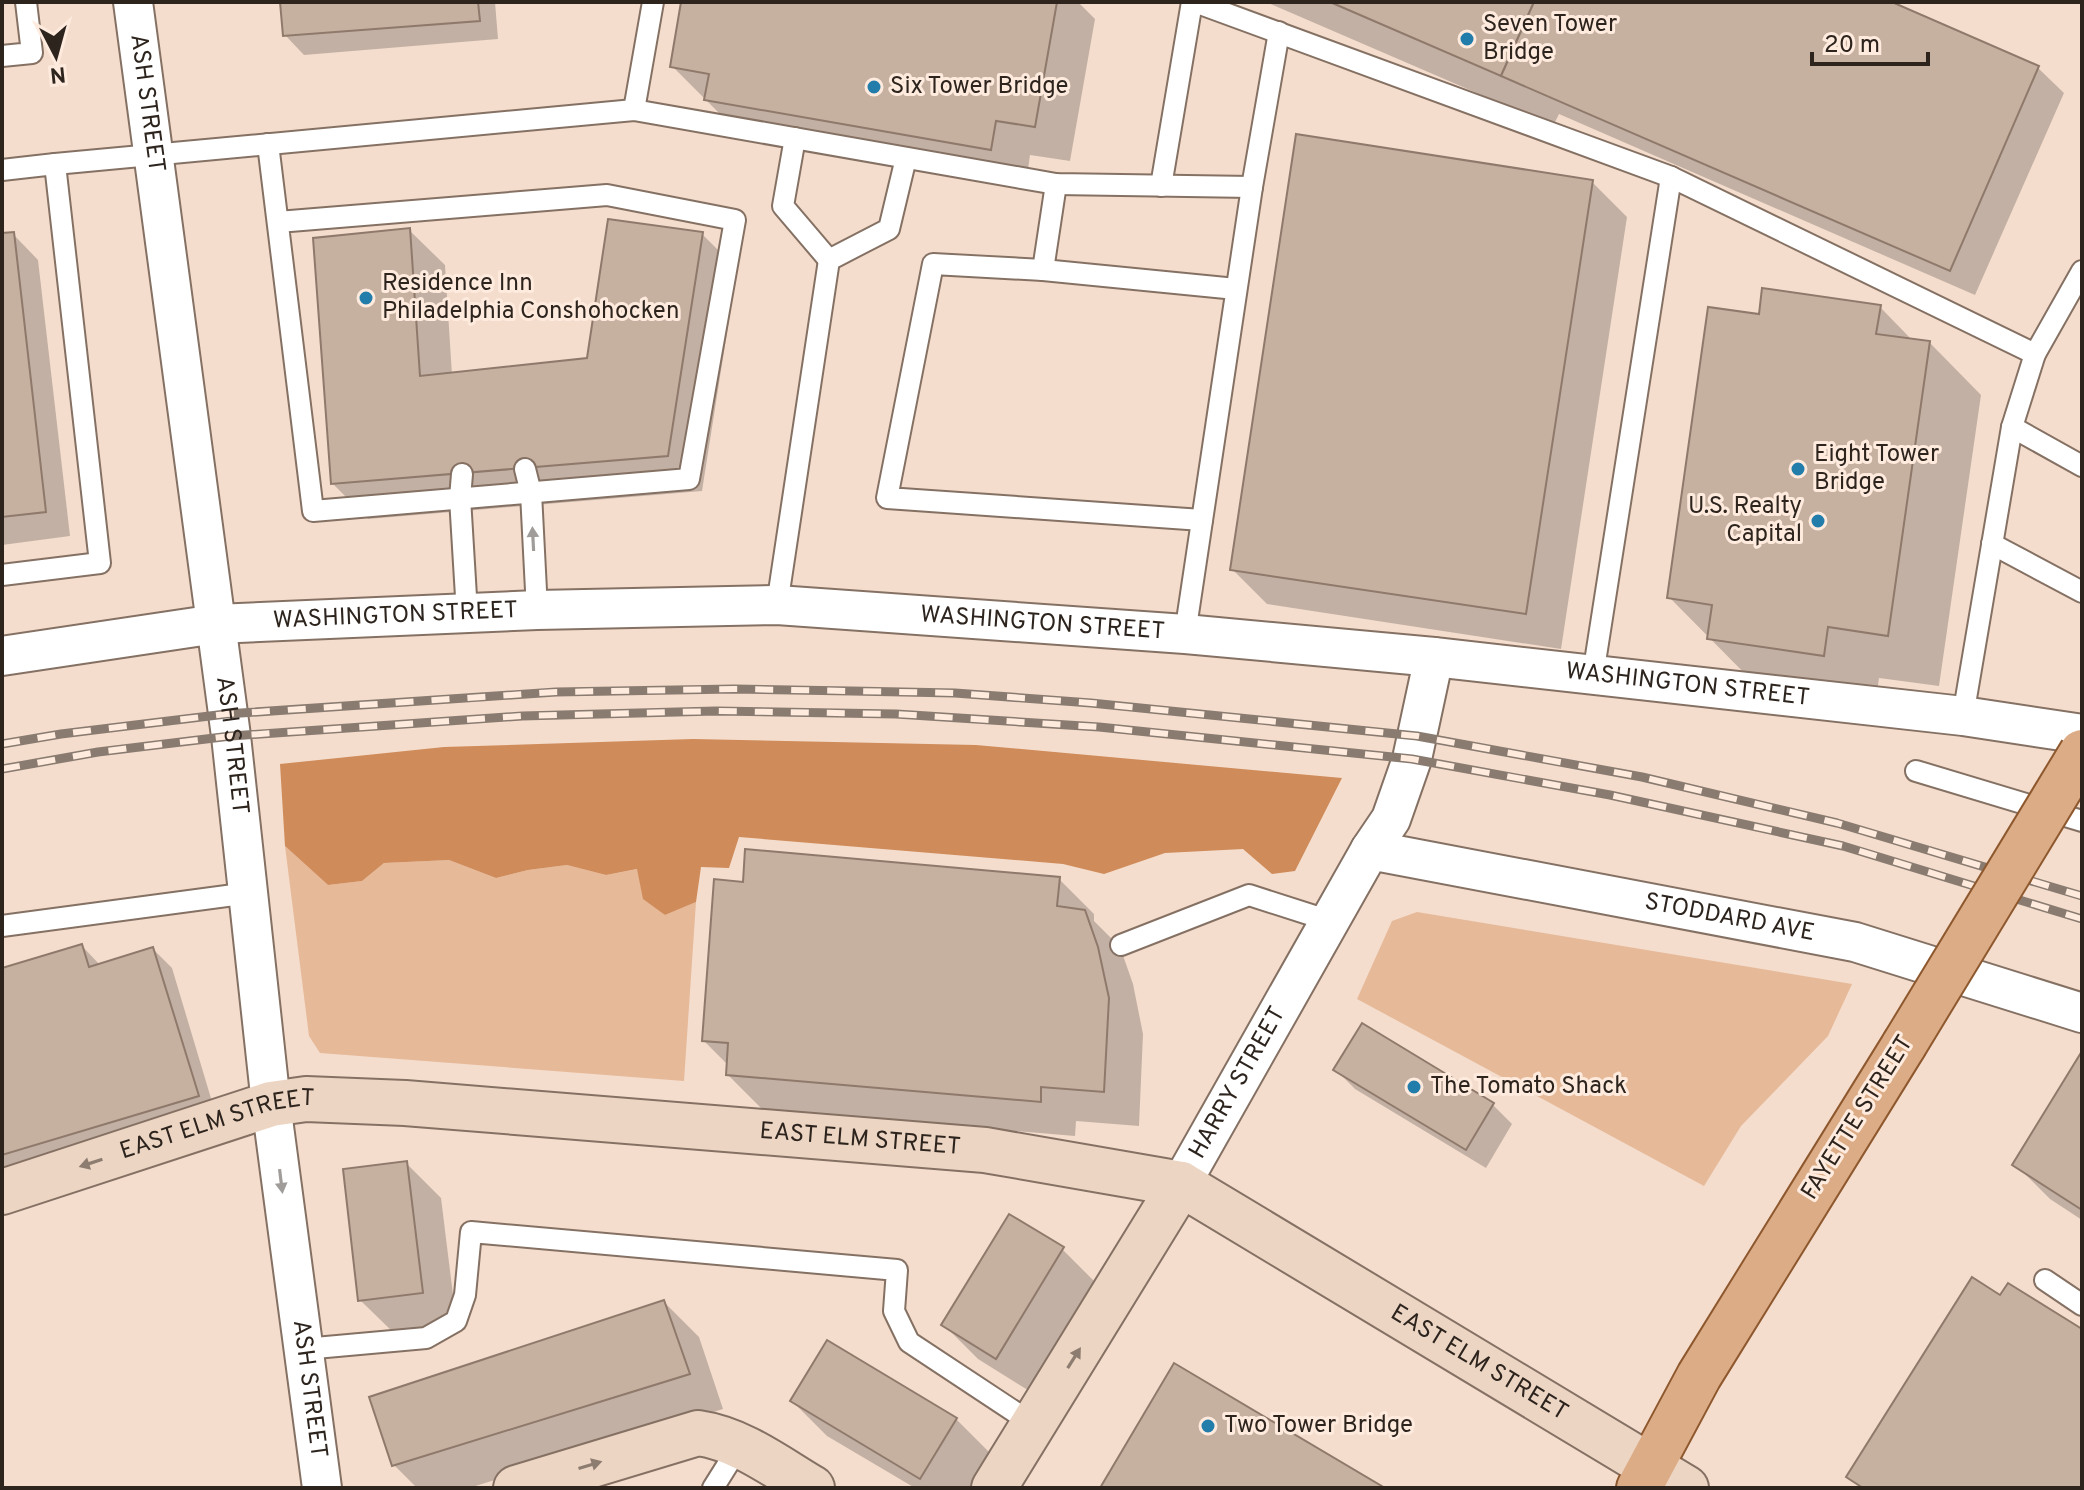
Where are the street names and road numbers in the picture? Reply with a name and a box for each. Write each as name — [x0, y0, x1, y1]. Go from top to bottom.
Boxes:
street label: ASH STREET — [122, 32, 171, 174]
street label: WASHINGTON STREET — [272, 596, 519, 637]
street label: WASHINGTON STREET — [919, 600, 1166, 648]
street label: WASHINGTON STREET — [1564, 657, 1811, 714]
street label: ASH STREET — [208, 674, 254, 816]
street label: STODDARD AVE — [1642, 887, 1817, 949]
street label: HARRY STREET — [1183, 1002, 1293, 1165]
street label: FAYETTE STREET — [1795, 1030, 1921, 1206]
street label: EAST ELM STREET — [116, 1084, 315, 1167]
street label: EAST ELM STREET — [758, 1117, 962, 1163]
street label: EAST ELM STREET — [1385, 1298, 1573, 1428]
street label: ASH STREET — [285, 1318, 333, 1460]

